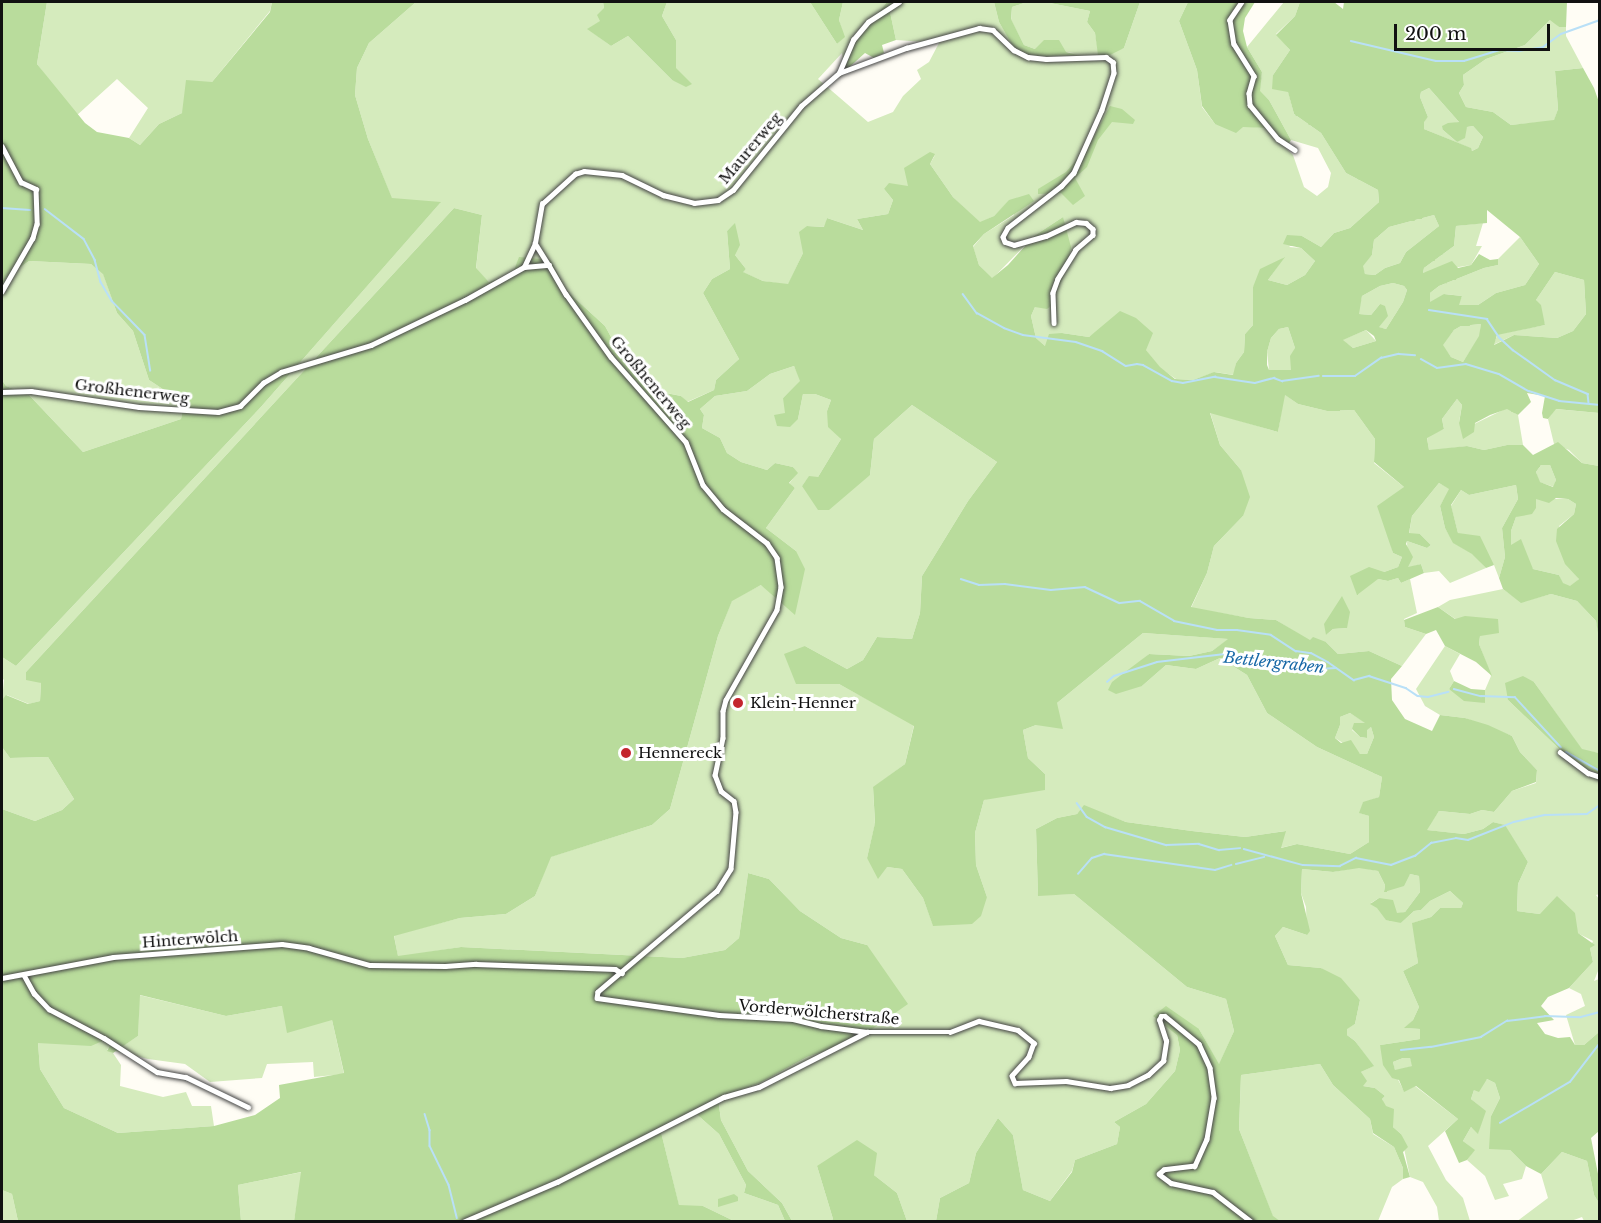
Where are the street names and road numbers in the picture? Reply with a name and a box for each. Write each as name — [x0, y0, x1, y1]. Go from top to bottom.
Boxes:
street label: Maurerweg — [715, 109, 785, 187]
street label: Großhenerweg — [607, 332, 695, 432]
street label: Großhenerweg — [74, 375, 190, 407]
street label: Hinterwölch — [141, 927, 239, 951]
street label: Vorderwölcherstraße — [738, 996, 900, 1028]

